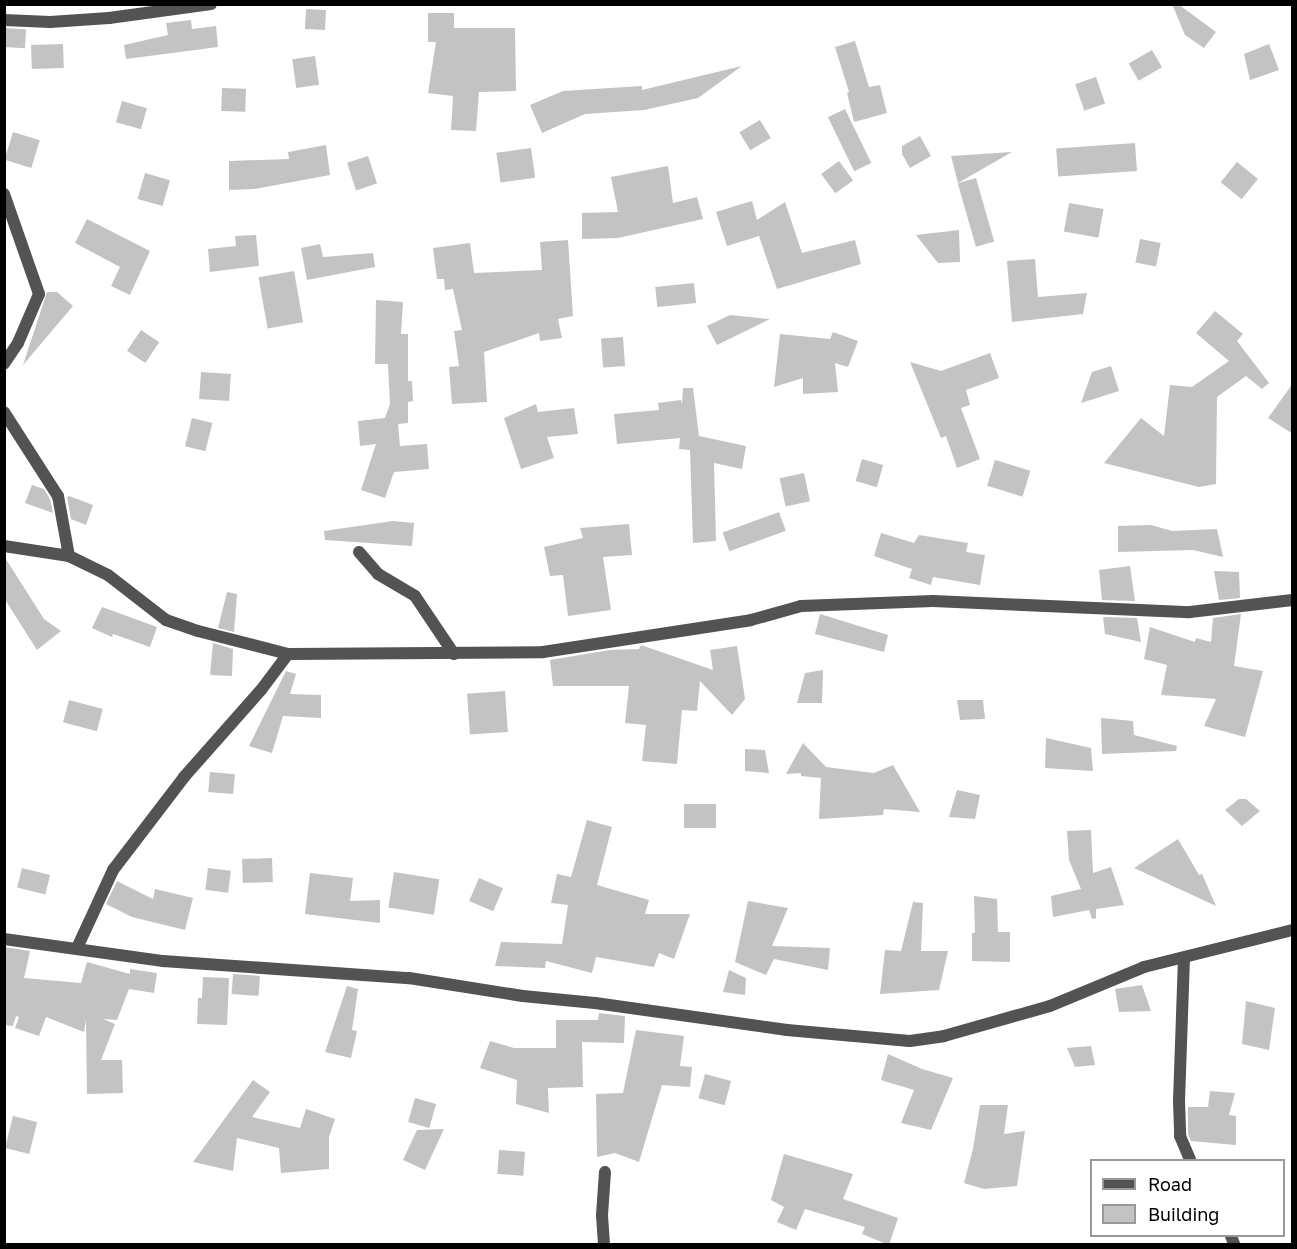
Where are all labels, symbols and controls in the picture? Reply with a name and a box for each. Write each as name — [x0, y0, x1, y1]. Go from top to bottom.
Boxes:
legend — [1090, 1159, 1285, 1237]
text: Road — [1148, 1173, 1192, 1195]
text: Building — [1148, 1203, 1219, 1225]

